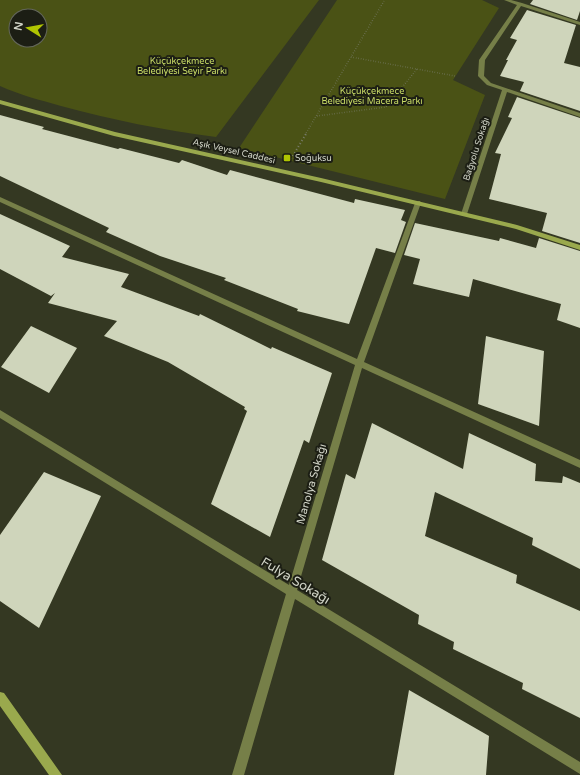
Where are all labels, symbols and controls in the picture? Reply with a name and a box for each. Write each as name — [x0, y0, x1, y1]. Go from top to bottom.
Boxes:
north arrow — [8, 8, 48, 48]
text: N — [11, 21, 26, 32]
park label: Küçükçekmece Belediyesi Seyir Parkı — [137, 56, 227, 77]
park label: Küçükçekmece Belediyesi Macera Parkı — [321, 86, 423, 107]
street label: Bağyolu Sokağı — [461, 116, 492, 182]
street label: Aşık Veysel Caddesi — [191, 137, 276, 166]
marker: Soğuksu — [282, 153, 292, 163]
place label: Soğuksu — [295, 153, 332, 164]
street label: Manolya Sokağı — [294, 442, 329, 526]
street label: Fulya Sokağı — [258, 554, 333, 608]

